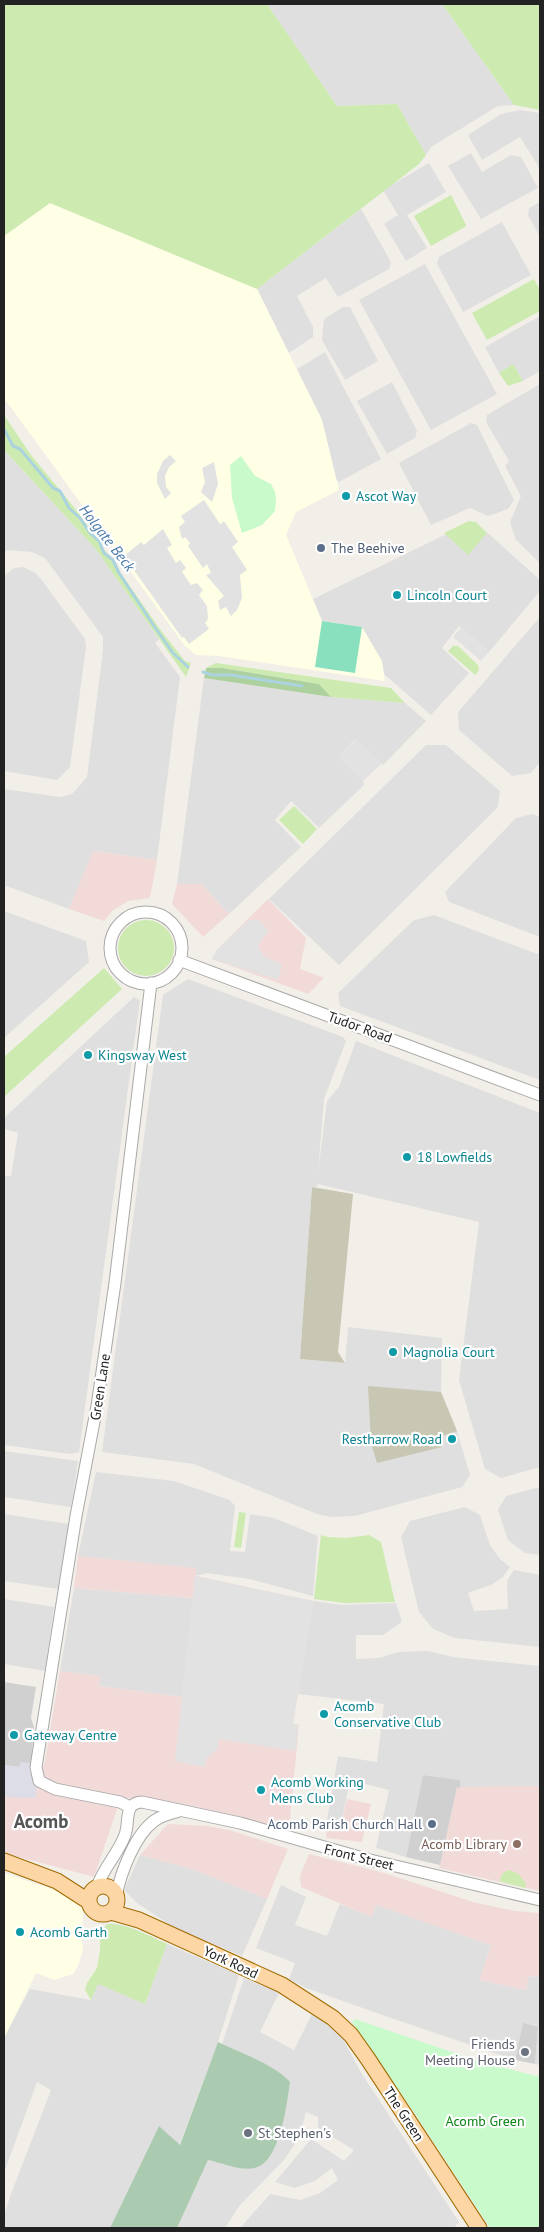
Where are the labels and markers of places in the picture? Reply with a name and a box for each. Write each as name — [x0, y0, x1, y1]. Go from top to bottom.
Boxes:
place label: Ascot Way — [356, 487, 417, 505]
marker: Ascot Way — [340, 490, 352, 502]
place label: The Beehive — [331, 539, 405, 557]
marker: The Beehive — [315, 542, 327, 554]
place label: Lincoln Court — [407, 586, 487, 604]
marker: Lincoln Court — [391, 589, 403, 601]
place label: Kingsway West — [98, 1046, 187, 1064]
marker: Kingsway West — [82, 1049, 94, 1061]
place label: 18 Lowfields — [417, 1148, 492, 1166]
marker: 18 Lowfields — [401, 1151, 413, 1163]
place label: Magnolia Court — [403, 1343, 495, 1361]
marker: Magnolia Court — [387, 1346, 399, 1358]
place label: Restharrow Road — [342, 1430, 442, 1448]
marker: Restharrow Road — [446, 1433, 458, 1445]
place label: Acomb Conservative Club — [334, 1697, 441, 1731]
marker: Acomb Conservative Club — [318, 1708, 330, 1720]
place label: Gateway Centre — [24, 1726, 117, 1744]
marker: Gateway Centre — [8, 1729, 20, 1741]
place label: Acomb Working Mens Club — [271, 1773, 364, 1807]
marker: Acomb Working Mens Club — [255, 1784, 267, 1796]
place label: Acomb Parish Church Hall — [268, 1815, 422, 1833]
marker: Acomb Parish Church Hall — [426, 1818, 438, 1830]
place label: Acomb Library — [421, 1835, 507, 1853]
marker: Acomb Library — [511, 1838, 523, 1850]
place label: Acomb Garth — [30, 1923, 107, 1941]
marker: Acomb Garth — [14, 1926, 26, 1938]
place label: Friends Meeting House — [425, 2035, 515, 2069]
marker: Friends Meeting House — [519, 2046, 531, 2058]
place label: St Stephen's — [258, 2124, 331, 2142]
marker: St Stephen's — [242, 2127, 254, 2139]

